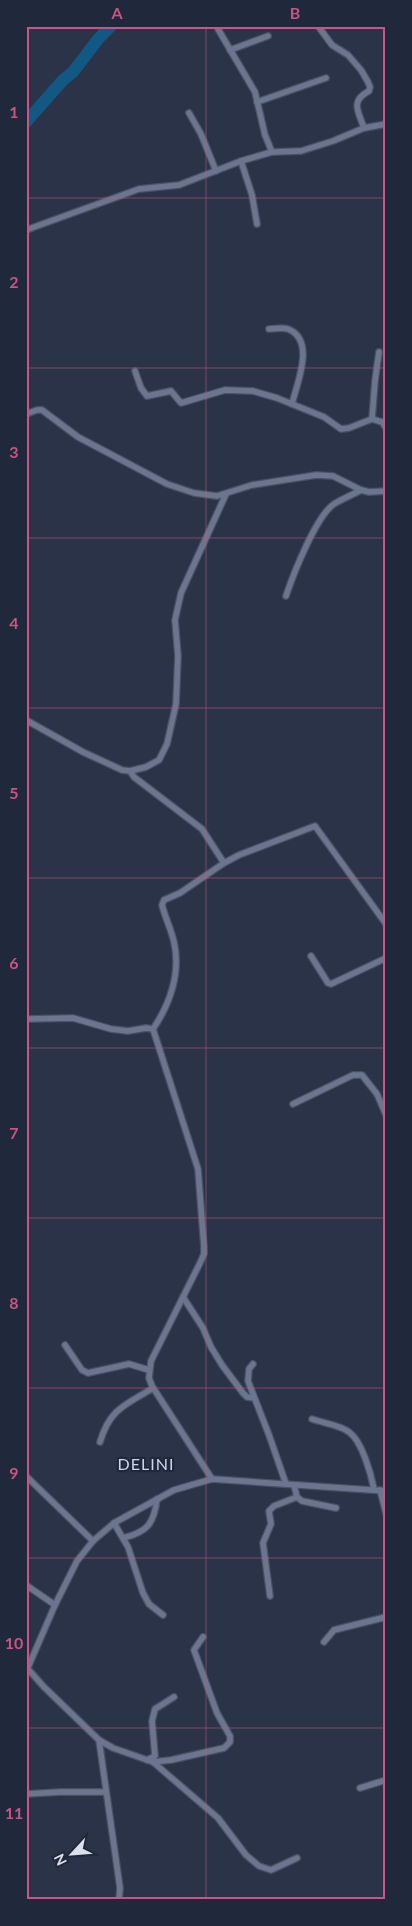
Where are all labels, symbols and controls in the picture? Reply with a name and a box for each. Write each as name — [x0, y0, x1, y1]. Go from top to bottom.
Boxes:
text: A — [110, 3, 123, 22]
text: B — [290, 3, 300, 22]
text: 1 — [9, 102, 19, 121]
text: 2 — [9, 272, 19, 291]
text: 3 — [9, 442, 19, 461]
text: 4 — [9, 613, 19, 632]
text: 5 — [9, 783, 19, 802]
text: 6 — [9, 953, 19, 972]
text: 7 — [9, 1123, 19, 1142]
text: 8 — [9, 1293, 19, 1312]
district label: DELINI — [118, 1454, 174, 1473]
text: 9 — [9, 1463, 19, 1482]
text: 10 — [5, 1633, 23, 1652]
text: 11 — [5, 1803, 23, 1822]
north arrow — [48, 1828, 98, 1878]
text: N — [50, 1851, 70, 1868]

